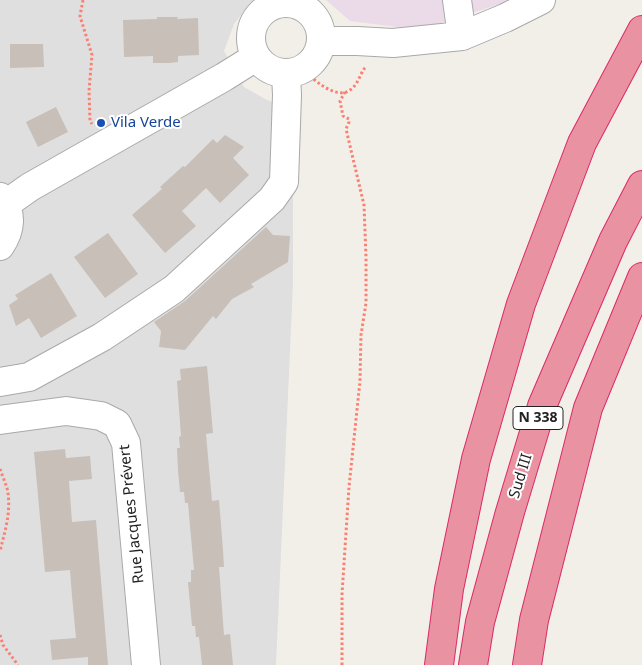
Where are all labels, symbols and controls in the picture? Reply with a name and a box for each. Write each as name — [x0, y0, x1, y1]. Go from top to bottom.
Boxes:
place label: Vila Verde — [111, 114, 181, 132]
marker: Vila Verde — [95, 117, 107, 129]
road number: N 338 — [513, 406, 563, 429]
street label: Rue Jacques Prévert — [116, 444, 148, 584]
street label: Sud III — [506, 451, 536, 501]

